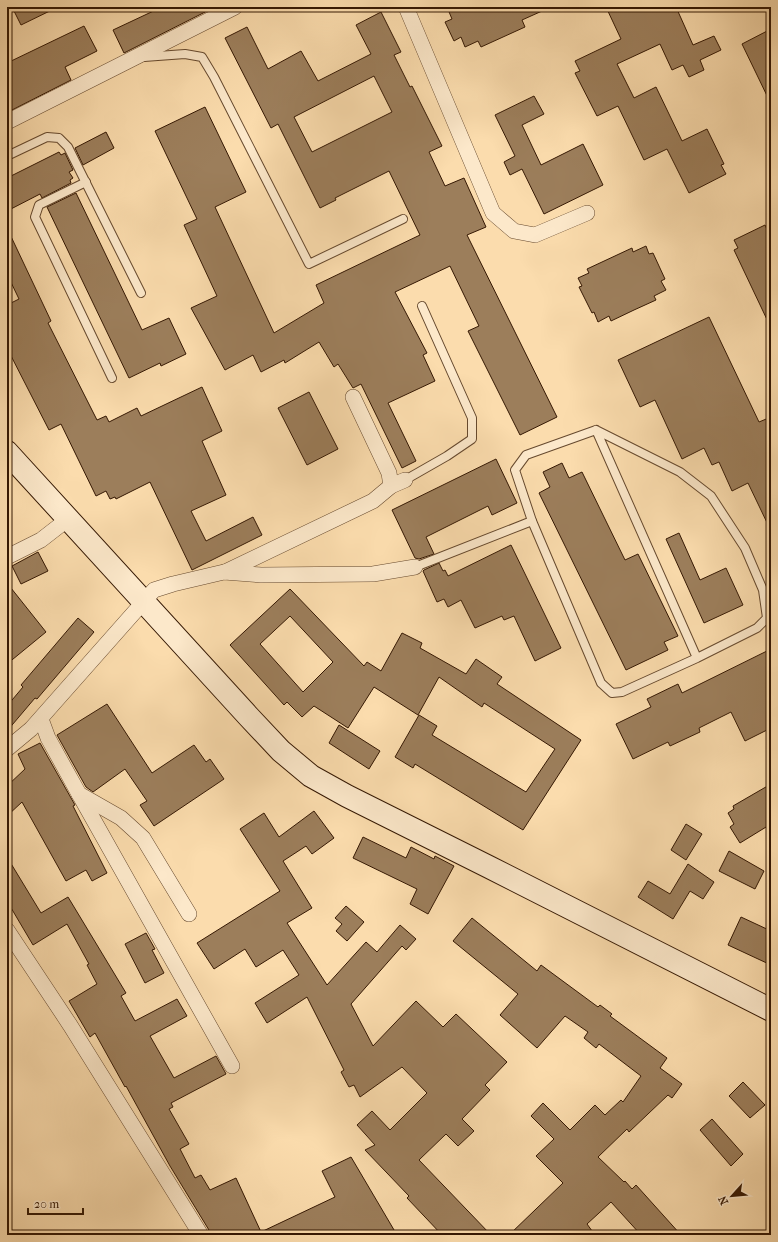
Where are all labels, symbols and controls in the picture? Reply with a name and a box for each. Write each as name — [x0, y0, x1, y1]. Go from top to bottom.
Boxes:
north arrow — [712, 1176, 752, 1216]
scale bar — [28, 1190, 83, 1216]
text: N — [716, 1193, 731, 1207]
text: 20 m — [34, 1197, 59, 1211]

